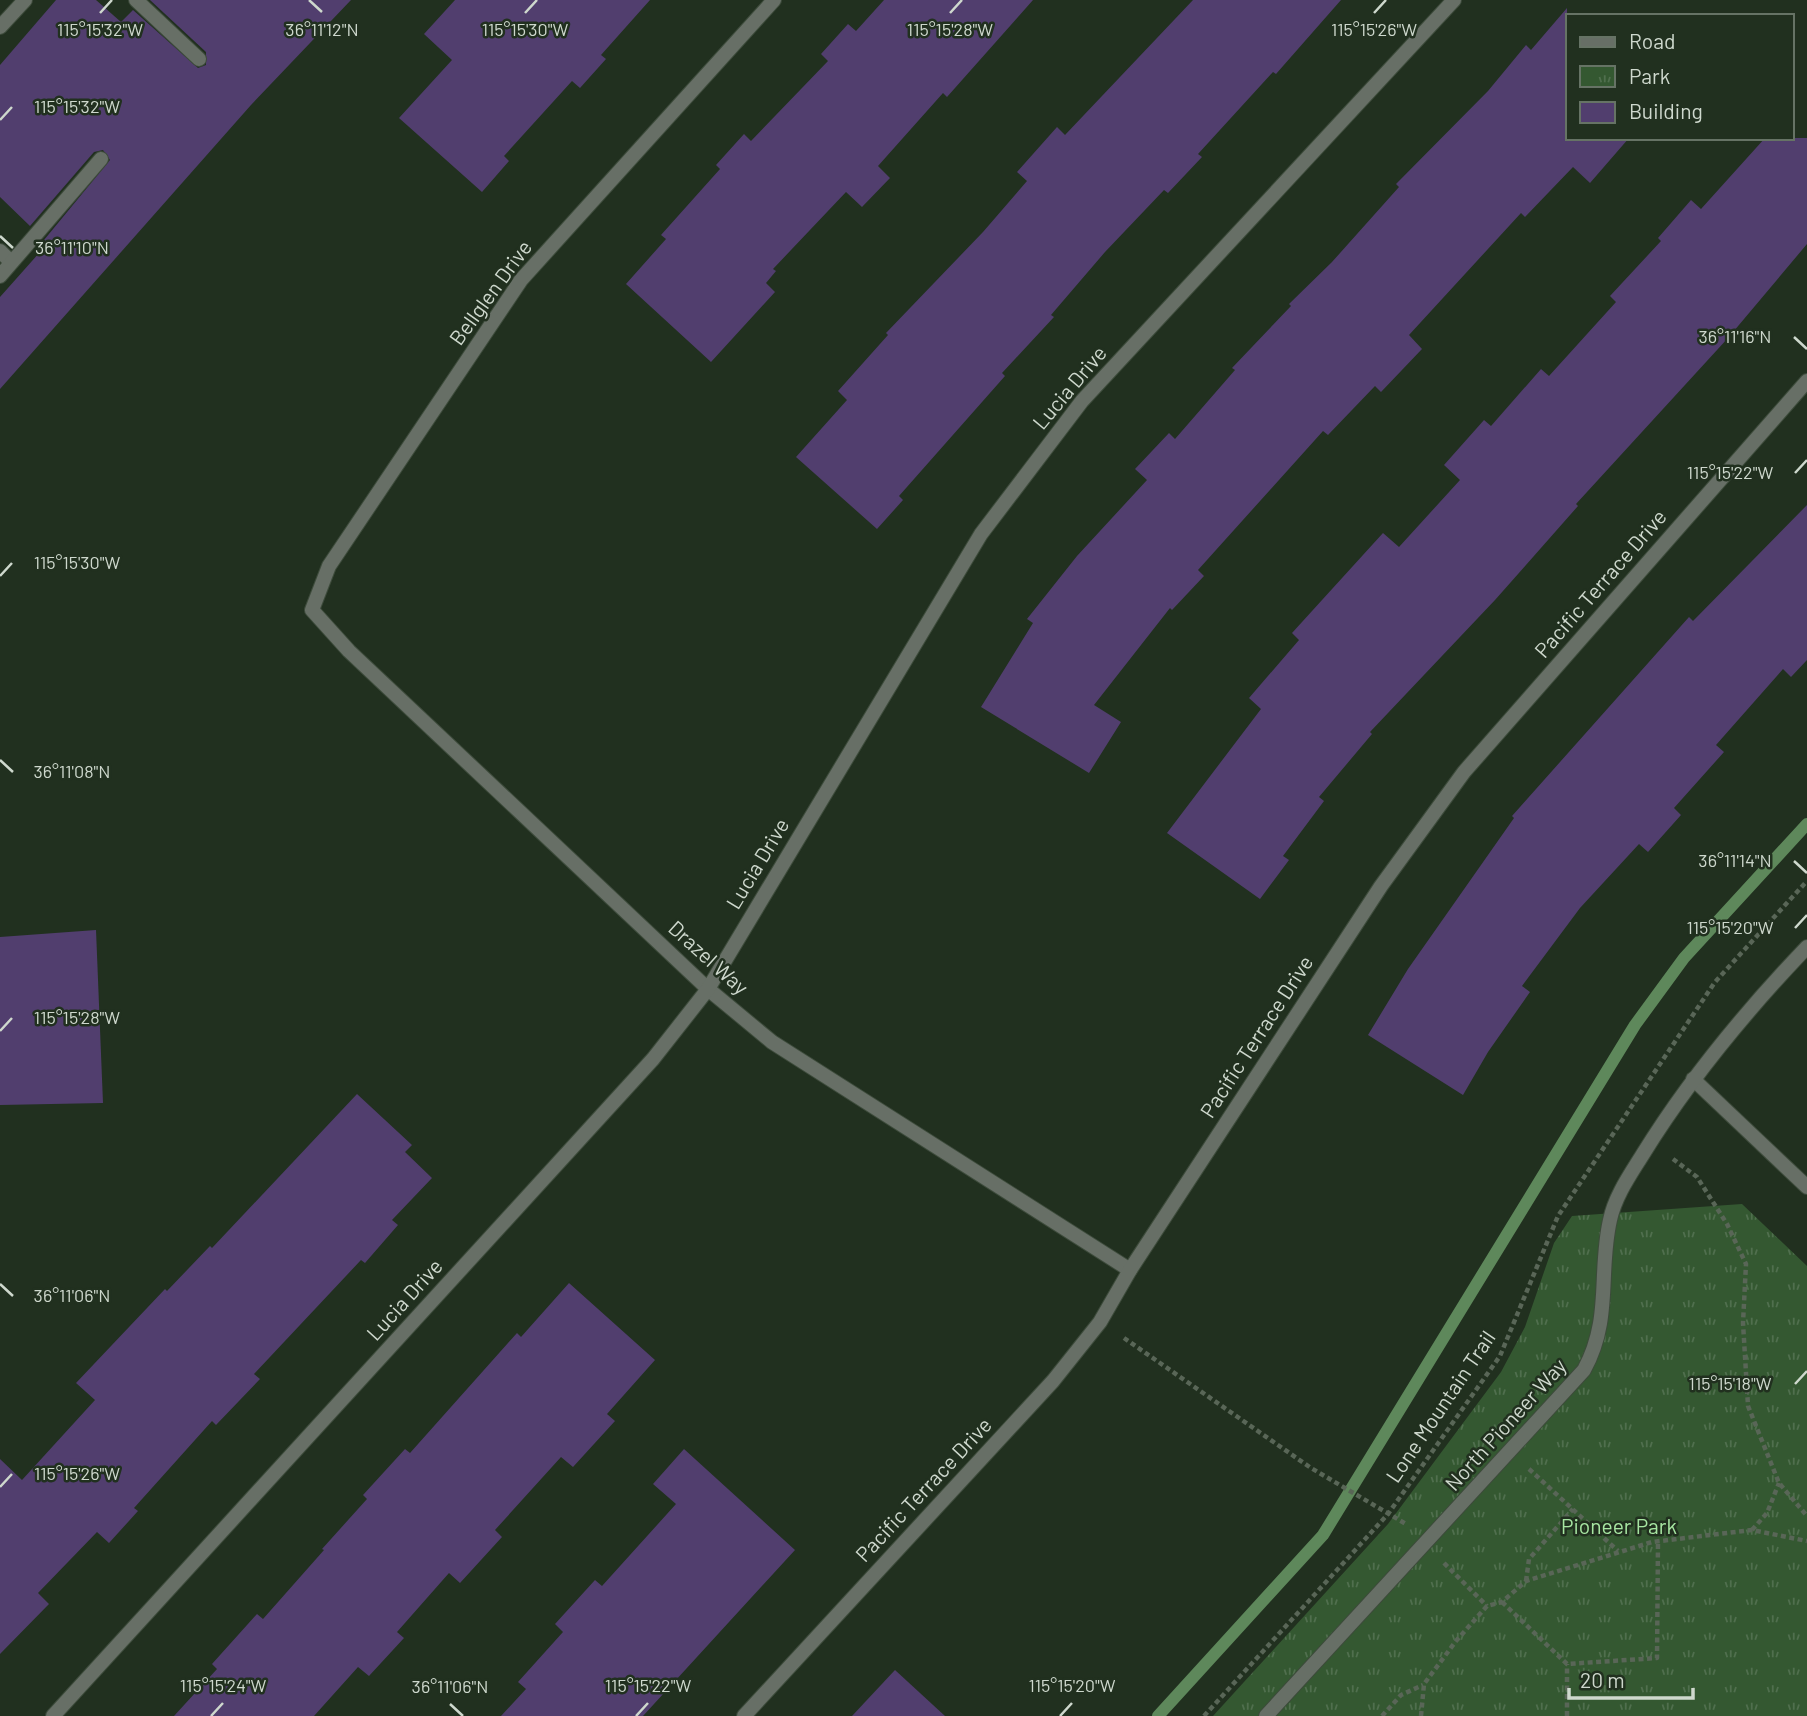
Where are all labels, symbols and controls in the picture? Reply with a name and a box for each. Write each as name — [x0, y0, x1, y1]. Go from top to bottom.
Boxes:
legend — [1566, 14, 1793, 140]
text: 115°15'32"W — [57, 18, 143, 40]
text: 36°11'12"N — [285, 18, 359, 40]
text: 115°15'30"W — [482, 18, 569, 40]
text: 115°15'28"W — [907, 18, 993, 40]
text: 115°15'26"W — [1331, 18, 1417, 40]
text: Road — [1629, 28, 1675, 53]
text: Park — [1629, 63, 1670, 88]
text: 115°15'32"W — [34, 95, 120, 117]
text: Building — [1629, 98, 1703, 123]
street label: Bellglen Drive — [443, 235, 536, 349]
text: 36°11'10"N — [35, 236, 109, 258]
text: 36°11'16"N — [1699, 325, 1771, 347]
street label: Lucia Drive — [1027, 340, 1111, 434]
text: 115°15'22"W — [1687, 461, 1773, 483]
street label: Pacific Terrace Drive — [1529, 504, 1671, 662]
text: 115°15'30"W — [34, 551, 121, 573]
text: 36°11'08"N — [34, 760, 110, 782]
street label: Lucia Drive — [720, 813, 793, 913]
text: 36°11'14"N — [1698, 849, 1772, 871]
street label: Drazel Way — [664, 915, 754, 999]
text: 115°15'20"W — [1686, 916, 1774, 938]
street label: Pacific Terrace Drive — [1194, 951, 1317, 1122]
text: 115°15'28"W — [34, 1006, 120, 1028]
street label: Lucia Drive — [361, 1253, 447, 1345]
text: 36°11'06"N — [34, 1284, 110, 1306]
street label: Lone Mountain Trail — [1380, 1326, 1500, 1487]
street label: North Pioneer Way — [1439, 1353, 1571, 1495]
text: 115°15'18"W — [1689, 1372, 1772, 1394]
street label: Pacific Terrace Drive — [850, 1412, 996, 1566]
text: 115°15'26"W — [34, 1462, 120, 1484]
park label: Pioneer Park — [1561, 1513, 1677, 1538]
scale bar — [1569, 1656, 1693, 1700]
text: 20 m — [1580, 1667, 1625, 1692]
text: 115°15'24"W — [180, 1674, 266, 1696]
text: 115°15'22"W — [605, 1674, 691, 1696]
text: 115°15'20"W — [1028, 1674, 1116, 1696]
text: 36°11'06"N — [412, 1675, 488, 1697]

